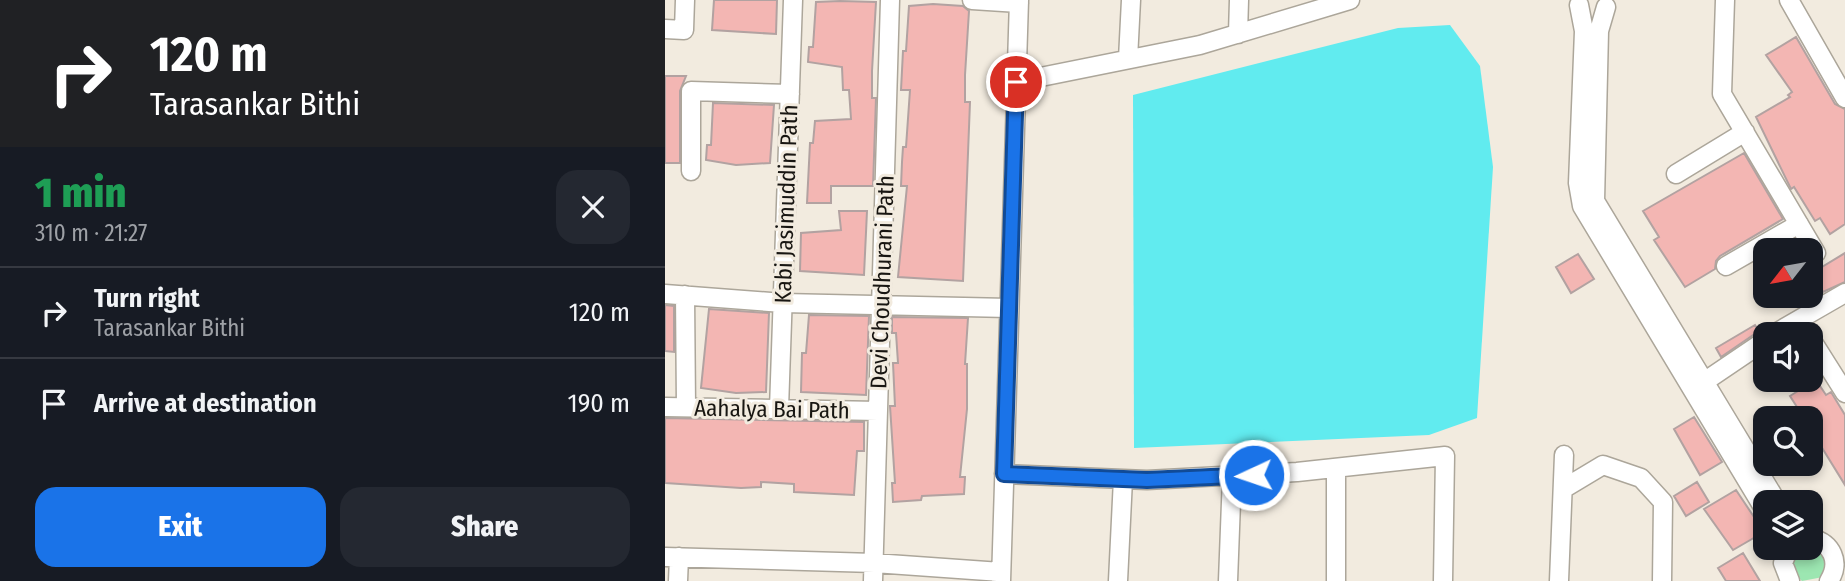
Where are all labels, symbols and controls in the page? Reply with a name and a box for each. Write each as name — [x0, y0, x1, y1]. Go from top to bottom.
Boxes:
text: 120 m — [150, 25, 268, 84]
icon: right — [35, 28, 126, 119]
pin — [986, 52, 1046, 112]
icon: arrive — [997, 63, 1035, 101]
text: Tarasankar Bithi — [150, 85, 360, 123]
street label: Kabi Jasimuddin Path — [769, 104, 803, 304]
text: 1 min — [35, 168, 126, 218]
button: close — [556, 170, 630, 244]
street label: Devi Choudhurani Path — [864, 175, 900, 389]
text: 310 m · 21:27 — [35, 219, 147, 247]
north arrow — [1753, 238, 1823, 308]
map controls — [1753, 238, 1823, 560]
text: Turn right — [94, 283, 200, 314]
icon: right — [35, 294, 73, 332]
text: 120 m — [569, 297, 630, 328]
text: Tarasankar Bithi — [94, 314, 245, 342]
button: sound — [1753, 322, 1823, 392]
icon: arrive — [35, 385, 73, 423]
text: Arrive at destination — [94, 388, 317, 419]
text: 190 m — [568, 388, 630, 419]
street label: Aahalya Bai Path — [694, 394, 850, 424]
button: search — [1753, 406, 1823, 476]
position arrow — [1217, 438, 1291, 512]
button: Exit — [35, 487, 326, 567]
button: Share — [340, 487, 630, 567]
button: layers — [1753, 490, 1823, 560]

